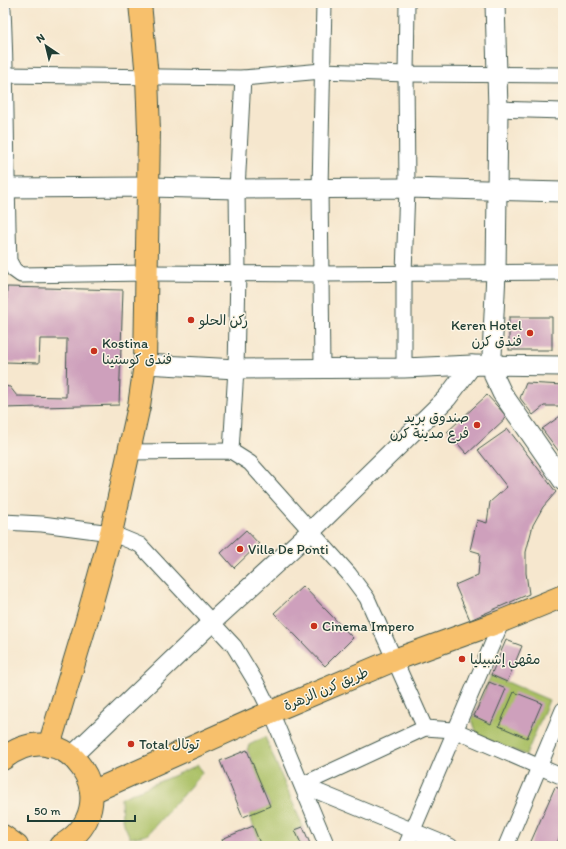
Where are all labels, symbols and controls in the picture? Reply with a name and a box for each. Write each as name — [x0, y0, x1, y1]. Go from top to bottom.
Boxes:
north arrow — [26, 26, 66, 66]
text: N — [34, 31, 47, 46]
place label: ركن الحلو — [198, 312, 248, 330]
marker: ركن الحلو — [186, 315, 196, 325]
place label: Keren Hotel فندق كرن — [451, 317, 522, 350]
marker: Keren Hotel فندق كرن — [525, 328, 535, 338]
place label: Kostina فندق كوستينا — [102, 335, 172, 369]
marker: Kostina فندق كوستينا — [89, 346, 99, 356]
place label: صندوق بريد فرع مدينة كرن — [390, 409, 469, 444]
marker: صندوق بريد فرع مدينة كرن — [472, 420, 482, 430]
place label: Villa De Ponti — [248, 541, 329, 558]
marker: Villa De Ponti — [235, 544, 245, 554]
place label: Cinema Impero — [322, 618, 414, 635]
marker: Cinema Impero — [309, 621, 319, 631]
place label: مقهى إشبيليا — [470, 651, 540, 668]
marker: مقهى إشبيليا — [457, 654, 467, 664]
street label: طريق كرن الزهرة — [281, 663, 371, 715]
place label: Total توتال — [139, 736, 200, 753]
marker: Total توتال — [126, 739, 136, 749]
scale bar — [28, 797, 135, 823]
text: 50 m — [34, 804, 60, 818]

